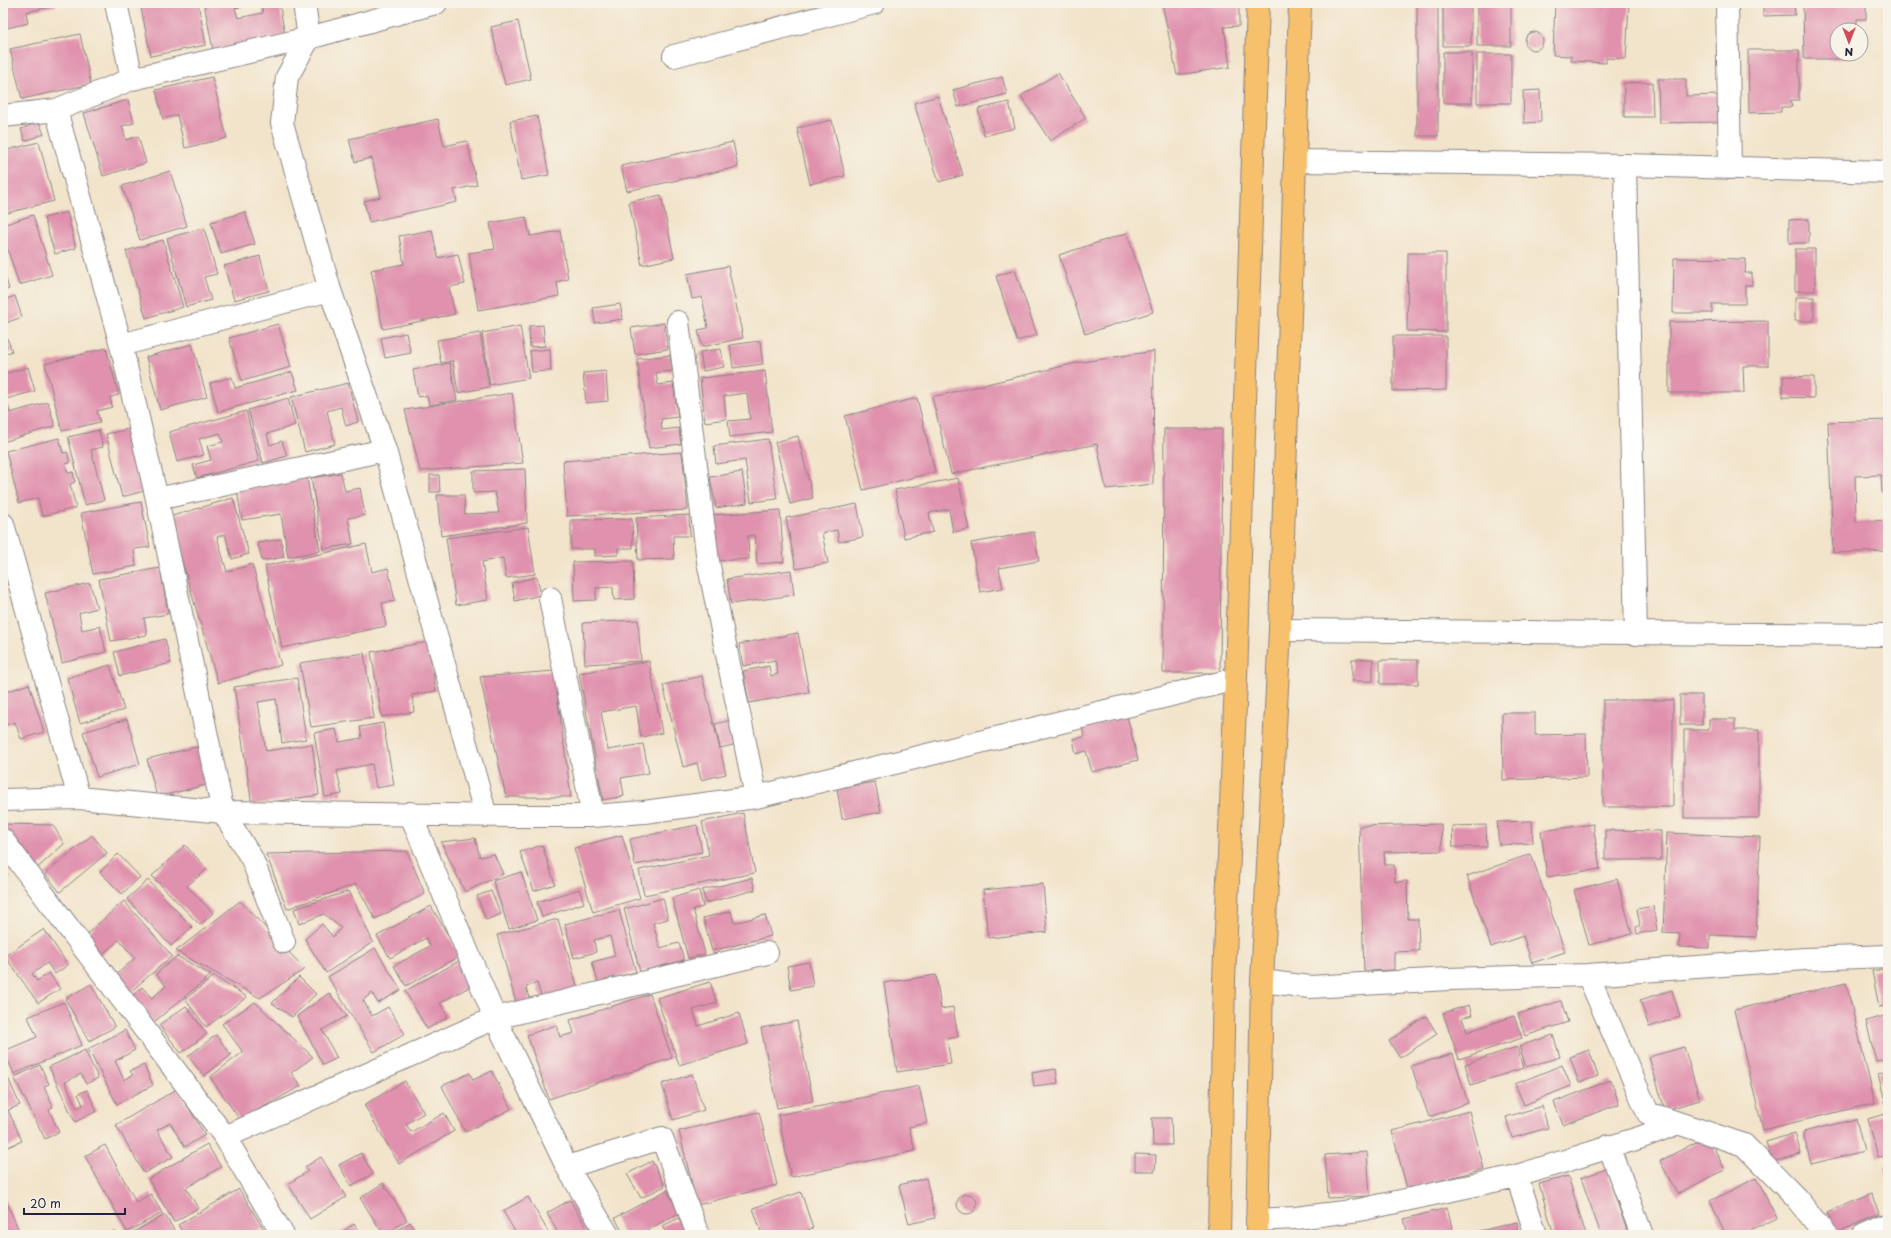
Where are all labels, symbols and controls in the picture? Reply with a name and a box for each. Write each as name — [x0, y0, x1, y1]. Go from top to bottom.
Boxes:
north arrow — [1829, 22, 1869, 62]
text: N — [1844, 44, 1853, 61]
scale bar — [24, 1190, 125, 1216]
text: 20 m — [30, 1194, 61, 1212]

